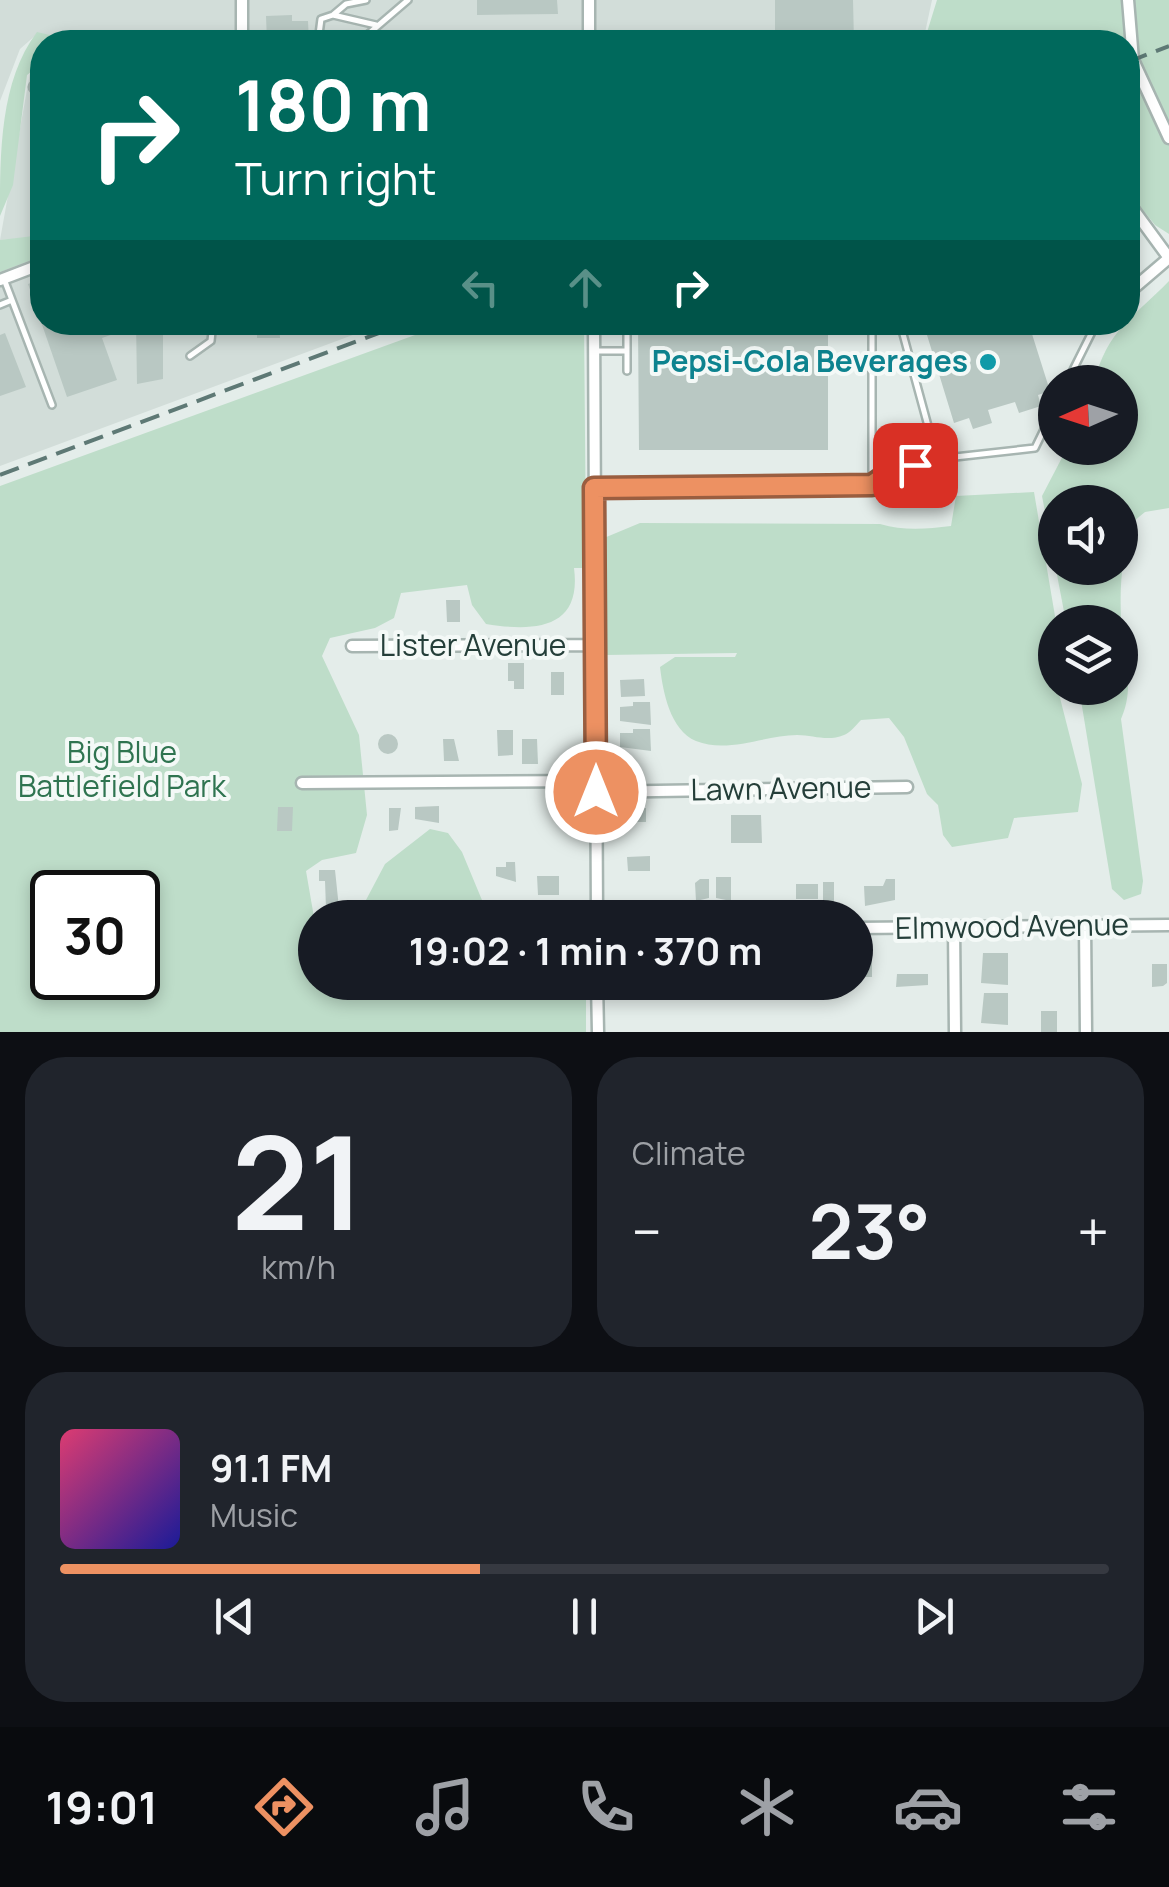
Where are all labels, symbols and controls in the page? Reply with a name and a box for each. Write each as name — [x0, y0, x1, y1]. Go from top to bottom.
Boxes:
text: 180 m — [235, 56, 432, 152]
icon: right — [70, 70, 200, 200]
text: Turn right — [235, 147, 436, 209]
icon: left — [453, 260, 508, 315]
icon: ahead — [558, 260, 613, 315]
icon: right — [663, 260, 718, 315]
place label: Pepsi-Cola Beverages — [652, 340, 968, 381]
marker: Pepsi-Cola Beverages — [977, 351, 999, 373]
north arrow — [1038, 365, 1138, 465]
map controls — [1038, 365, 1138, 705]
pin — [873, 423, 958, 508]
icon: arrive — [888, 438, 943, 493]
button: sound — [1038, 485, 1138, 585]
button: layers — [1038, 605, 1138, 705]
street label: Lister Avenue — [380, 624, 566, 665]
park label: Big Blue Battlefield Park — [18, 731, 227, 806]
position arrow — [544, 740, 648, 844]
street label: Lawn Avenue — [690, 765, 872, 810]
speed limit sign: 30 — [30, 870, 160, 1000]
street label: Elmwood Avenue — [895, 903, 1129, 948]
text: 19:02 · 1 min · 370 m — [409, 924, 762, 976]
text: 21 — [231, 1091, 366, 1269]
text: Climate — [632, 1131, 746, 1175]
text: 23° — [808, 1179, 931, 1282]
text: − — [632, 1193, 662, 1269]
text: + — [1077, 1193, 1109, 1269]
text: km/h — [261, 1245, 336, 1289]
text: 91.1 FM — [210, 1441, 332, 1493]
text: Music — [210, 1493, 298, 1537]
icon: previous — [207, 1589, 262, 1644]
icon: pause — [557, 1589, 612, 1644]
icon: next — [907, 1589, 962, 1644]
icon: directions — [249, 1772, 319, 1842]
icon: music — [410, 1772, 480, 1842]
icon: phone — [571, 1772, 641, 1842]
icon: climate — [732, 1772, 802, 1842]
icon: car — [893, 1772, 963, 1842]
icon: filters — [1054, 1772, 1124, 1842]
text: 19:01 — [45, 1776, 158, 1838]

